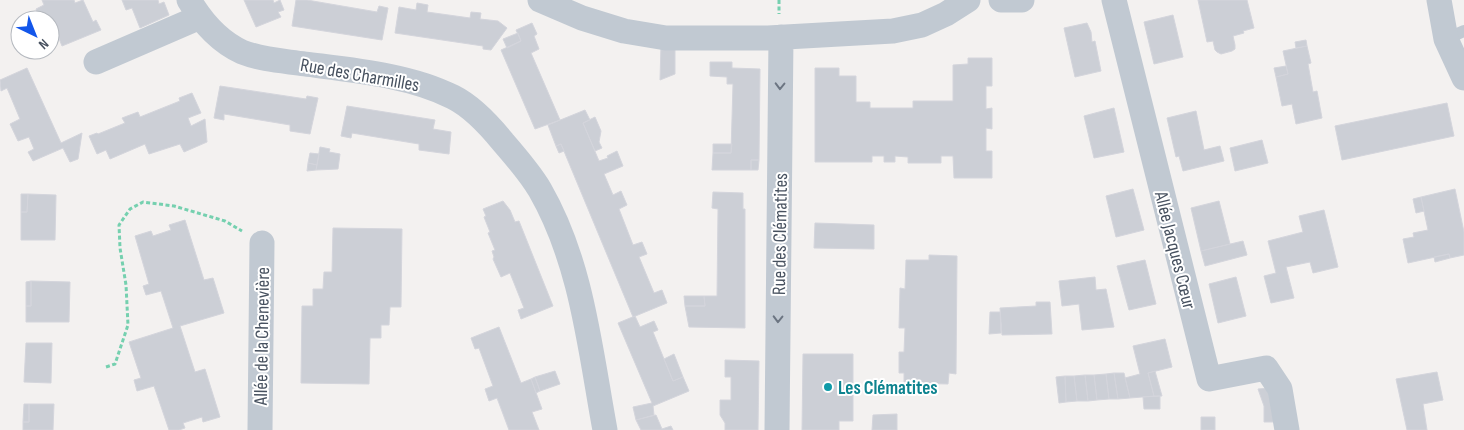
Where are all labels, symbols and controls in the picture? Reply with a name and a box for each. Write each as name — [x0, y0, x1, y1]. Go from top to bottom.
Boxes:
north arrow — [10, 10, 60, 60]
text: N — [35, 35, 52, 53]
street label: Rue des Charmilles — [299, 54, 421, 97]
one-way arrow — [775, 82, 785, 90]
street label: Rue des Clématites — [768, 173, 793, 295]
street label: Allée Jacques Cœur — [1149, 188, 1200, 312]
street label: Allée de la Chenevière — [250, 267, 275, 406]
one-way arrow — [773, 315, 783, 323]
place label: Les Clématites — [838, 377, 938, 400]
marker: Les Clématites — [822, 381, 834, 393]

